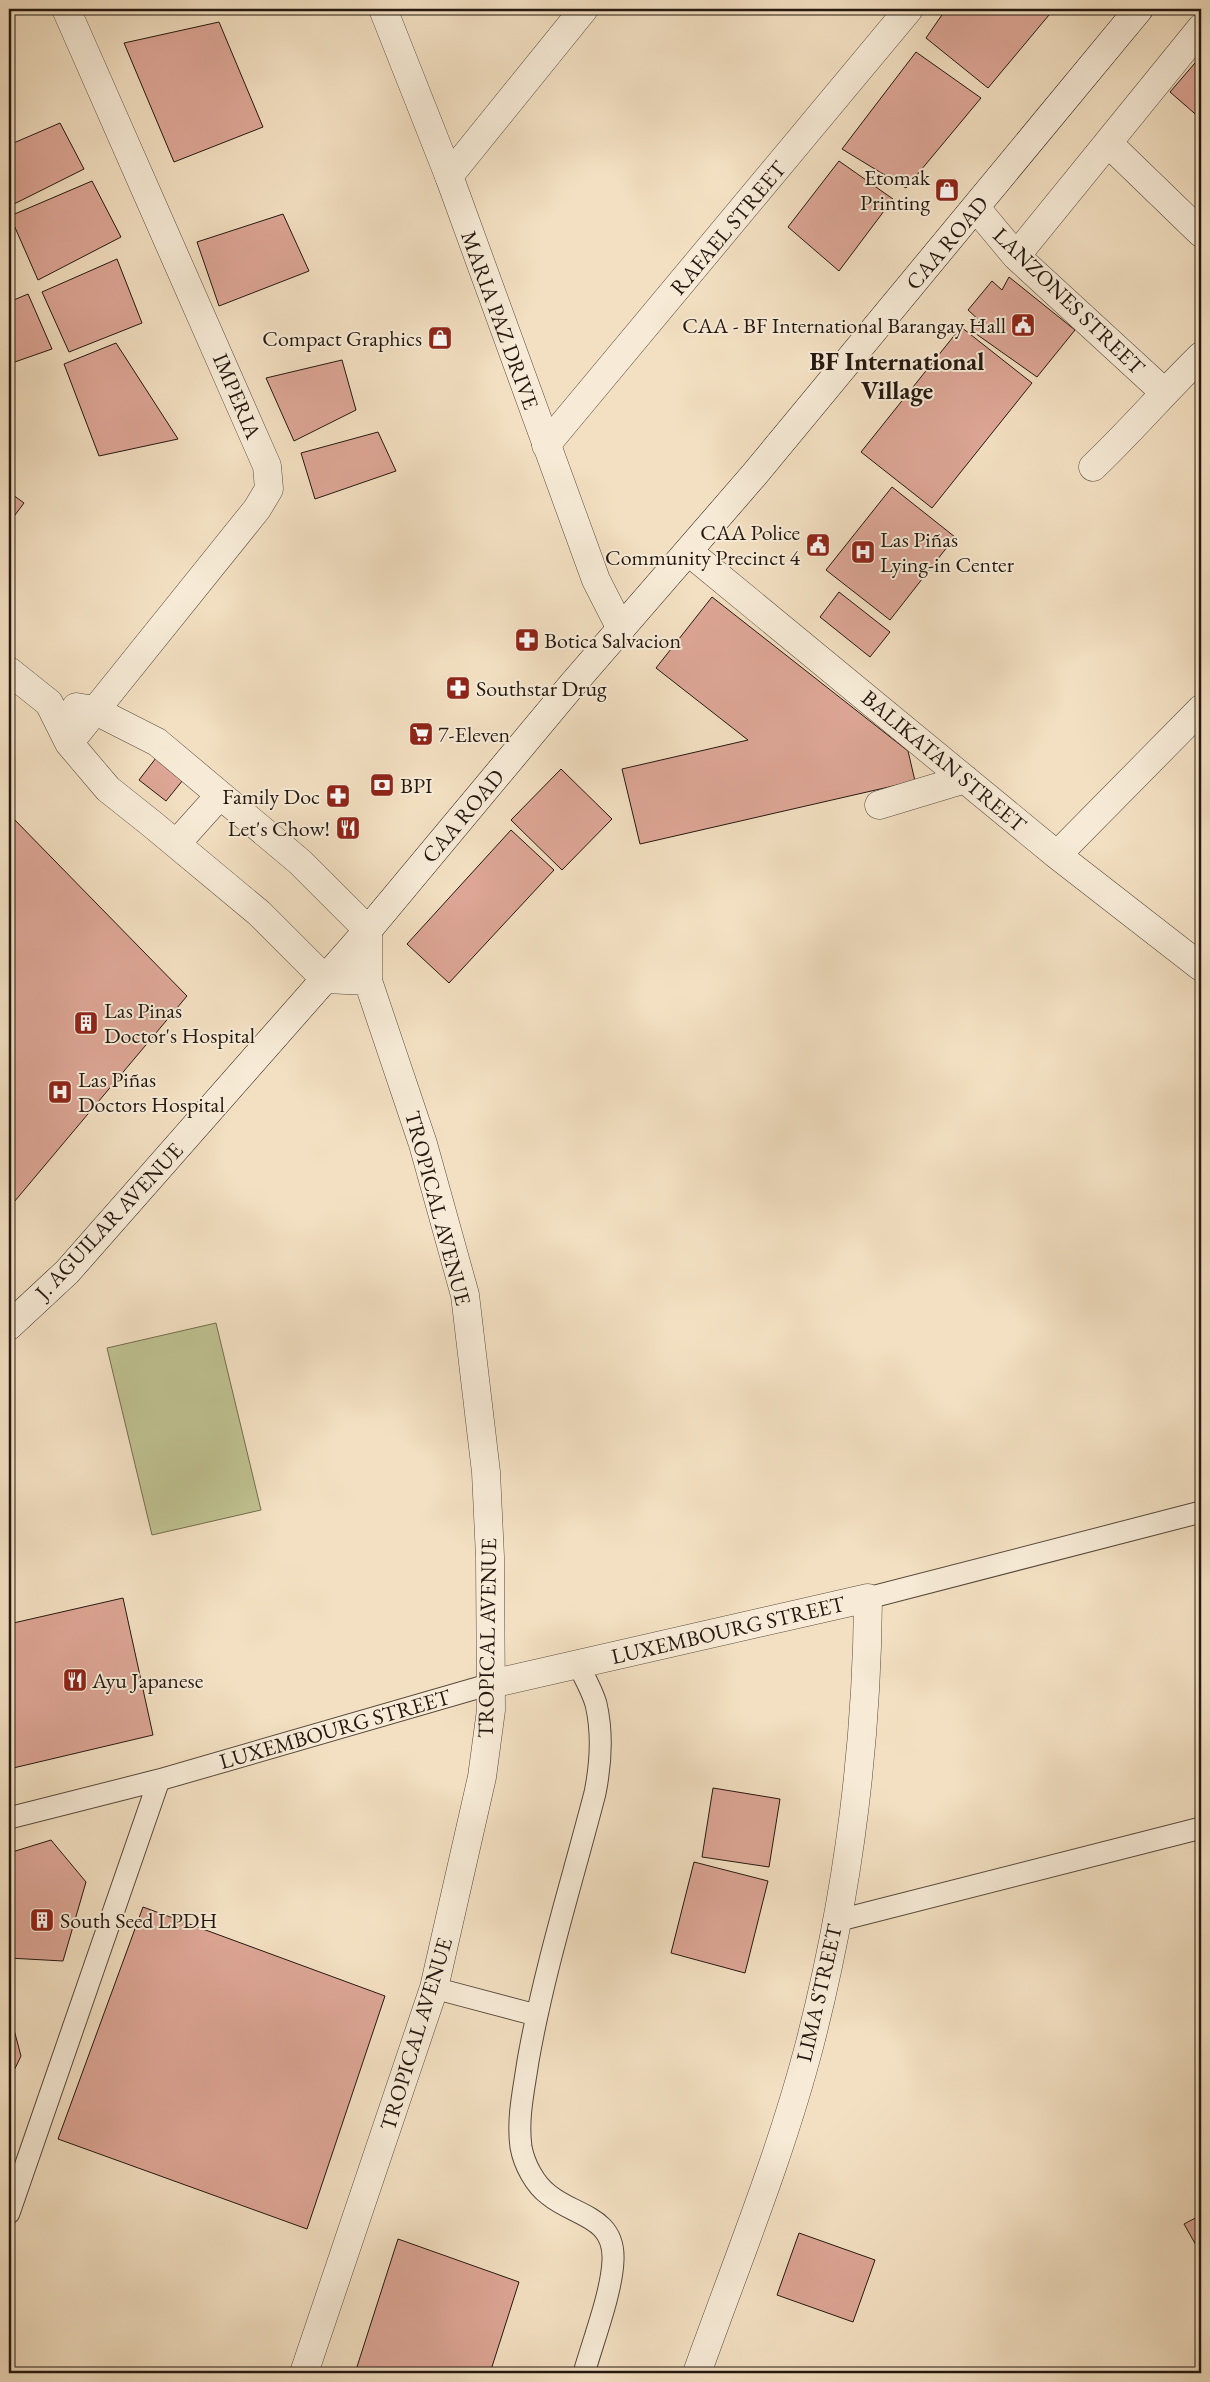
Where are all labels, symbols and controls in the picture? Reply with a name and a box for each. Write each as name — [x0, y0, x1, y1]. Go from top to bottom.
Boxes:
street label: RAFAEL STREET — [663, 155, 793, 301]
place label: Etomak Printing — [860, 163, 931, 217]
shop icon: Etomak Printing — [934, 177, 960, 203]
street label: CAA ROAD — [899, 190, 995, 296]
street label: LANZONES STREET — [987, 221, 1151, 381]
street label: MARIA PAZ DRIVE — [454, 227, 546, 413]
place label: CAA - BF International Barangay Hall — [682, 311, 1006, 340]
public building icon: CAA - BF International Barangay Hall — [1010, 312, 1036, 338]
place label: Compact Graphics — [262, 324, 422, 353]
shop icon: Compact Graphics — [427, 325, 453, 351]
district label: BF International Village — [810, 345, 984, 407]
street label: IMPERIA — [206, 349, 268, 444]
place label: CAA Police Community Precinct 4 — [605, 518, 800, 572]
place label: Las Piñas Lying-in Center — [880, 525, 1015, 579]
public building icon: CAA Police Community Precinct 4 — [805, 532, 831, 558]
hospital icon: Las Piñas Lying-in Center — [850, 539, 876, 565]
place label: Botica Salvacion — [544, 626, 682, 655]
pharmacy icon: Botica Salvacion — [514, 627, 540, 653]
place label: Southstar Drug — [476, 674, 607, 703]
pharmacy icon: Southstar Drug — [445, 675, 471, 701]
street label: BALIKATAN STREET — [856, 683, 1033, 839]
place label: 7-Eleven — [438, 720, 511, 749]
supermarket icon: 7-Eleven — [408, 721, 434, 747]
street label: CAA ROAD — [415, 763, 511, 869]
place label: BPI — [400, 771, 433, 800]
bank icon: BPI — [369, 772, 395, 798]
place label: Family Doc — [222, 782, 320, 811]
pharmacy icon: Family Doc — [325, 783, 351, 809]
place label: Let's Chow! — [228, 814, 330, 843]
restaurant icon: Let's Chow! — [335, 815, 361, 841]
place label: Las Pinas Doctor's Hospital — [104, 996, 255, 1050]
building icon: Las Pinas Doctor's Hospital — [73, 1010, 99, 1036]
place label: Las Piñas Doctors Hospital — [78, 1065, 225, 1119]
hospital icon: Las Piñas Doctors Hospital — [47, 1079, 73, 1105]
street label: TROPICAL AVENUE — [398, 1107, 478, 1309]
street label: J. AGUILAR AVENUE — [27, 1136, 189, 1307]
street label: TROPICAL AVENUE — [471, 1538, 503, 1738]
street label: LUXEMBOURG STREET — [608, 1589, 848, 1671]
place label: Ayu Japanese — [91, 1666, 204, 1695]
restaurant icon: Ayu Japanese — [62, 1667, 88, 1693]
street label: LUXEMBOURG STREET — [216, 1682, 454, 1776]
place label: South Seed LPDH — [60, 1906, 217, 1935]
building icon: South Seed LPDH — [29, 1907, 55, 1933]
street label: LIMA STREET — [789, 1921, 849, 2064]
street label: TROPICAL AVENUE — [373, 1934, 459, 2134]

